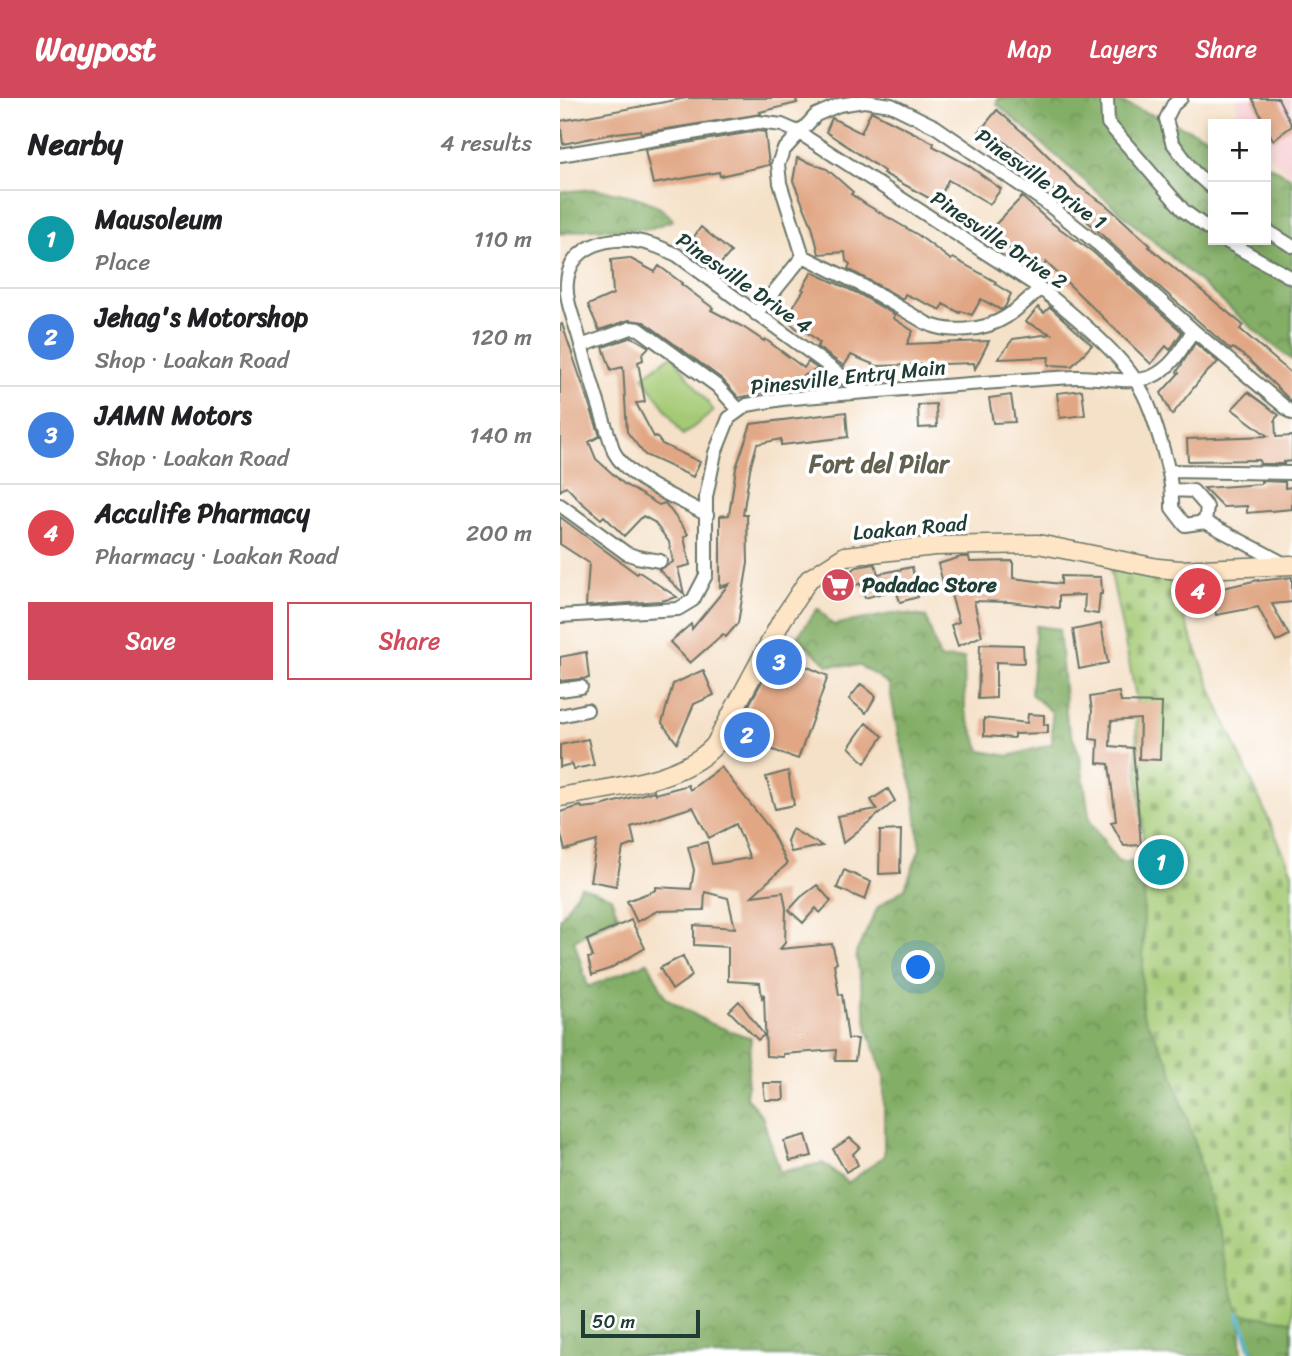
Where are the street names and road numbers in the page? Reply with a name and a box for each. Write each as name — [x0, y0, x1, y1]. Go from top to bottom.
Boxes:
street label: Pinesville Drive 1 — [967, 118, 1115, 240]
street label: Pinesville Drive 2 — [923, 180, 1075, 300]
street label: Pinesville Drive 4 — [668, 222, 820, 344]
street label: Pinesville Entry Main — [749, 348, 947, 406]
street label: Loakan Road — [851, 504, 971, 552]

